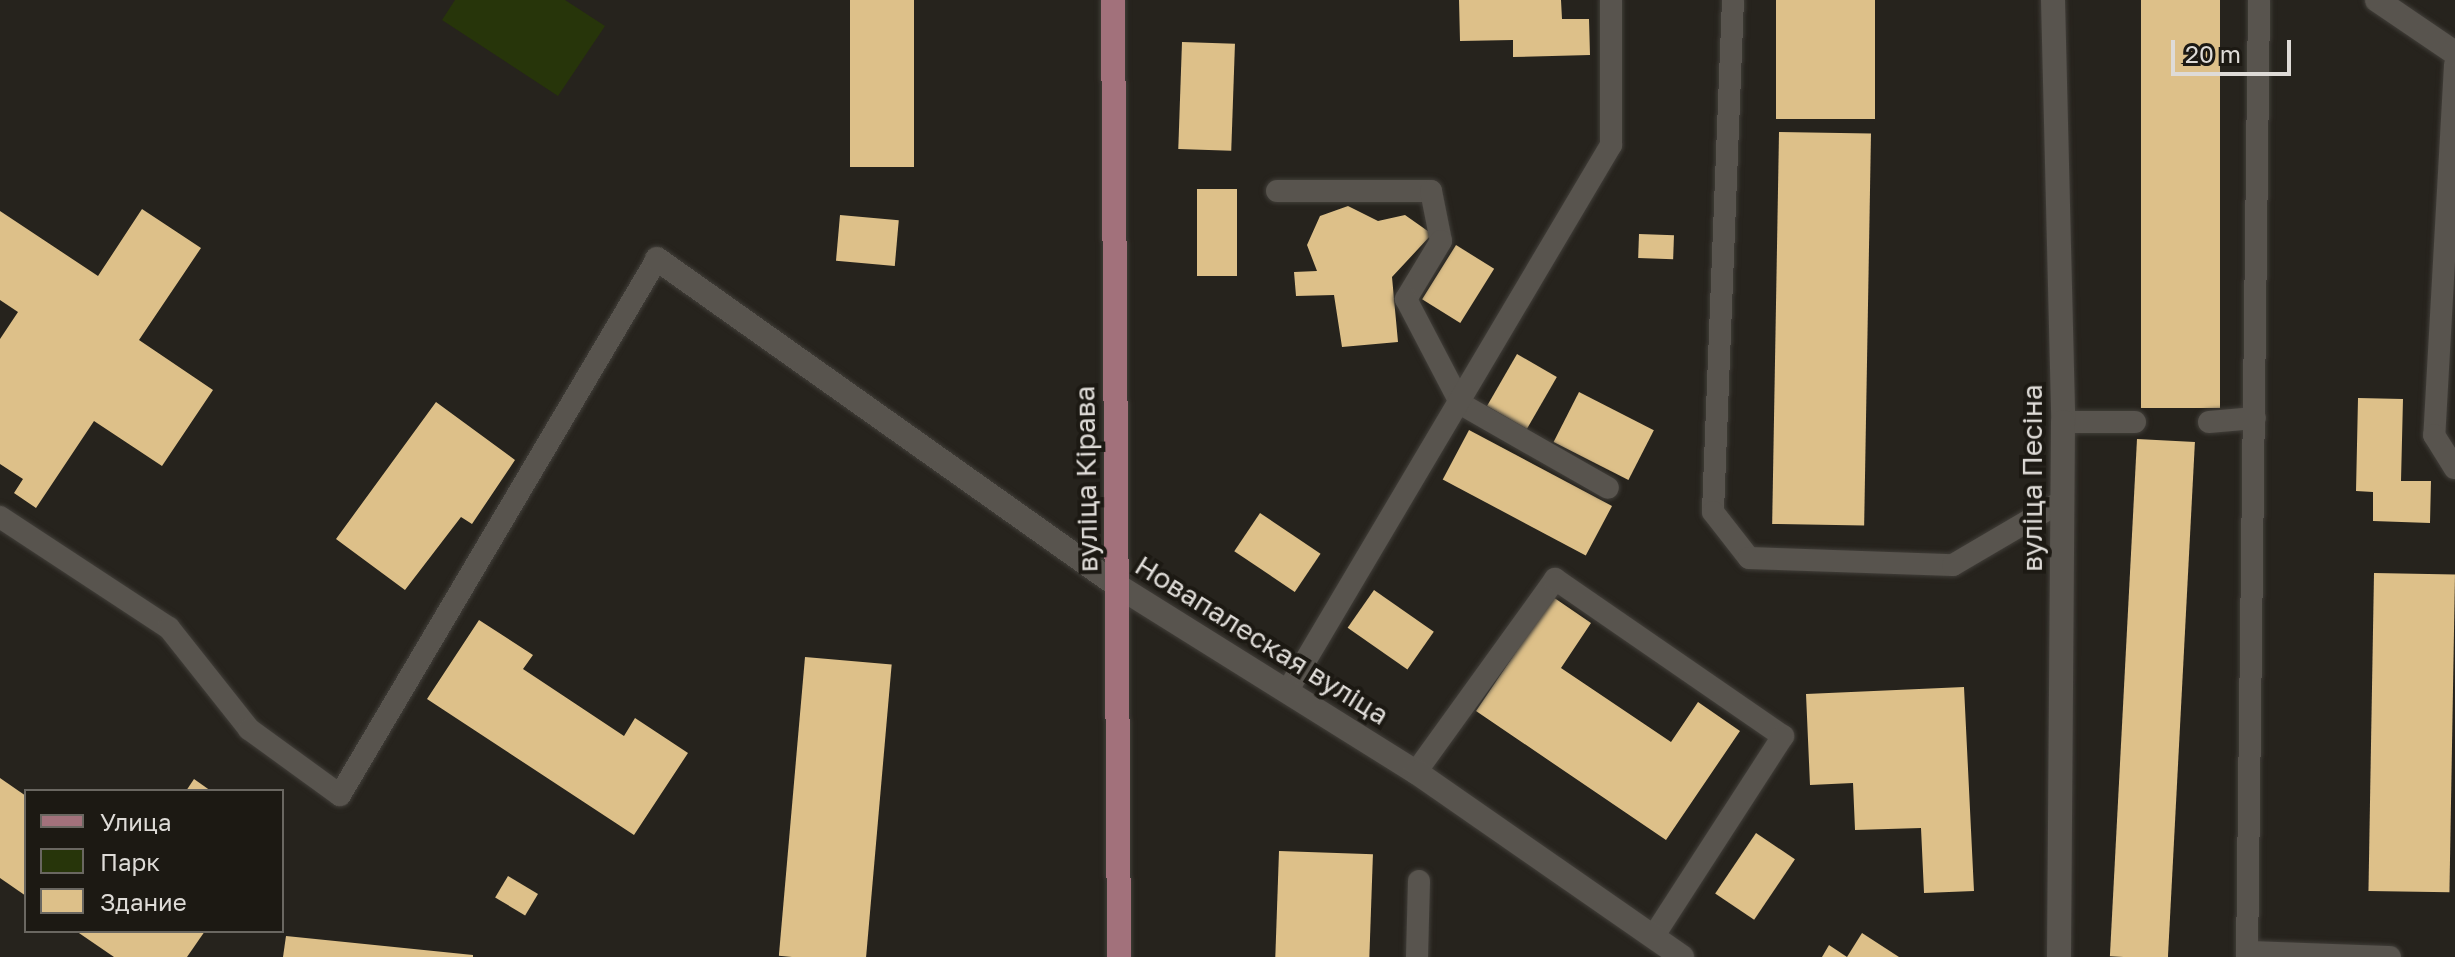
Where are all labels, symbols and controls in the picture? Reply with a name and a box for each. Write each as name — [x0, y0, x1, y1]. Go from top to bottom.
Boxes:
scale bar — [2175, 24, 2295, 74]
text: 20 m — [2185, 39, 2241, 68]
street label: вуліца Песіна — [2015, 384, 2049, 572]
street label: вуліца Кірава — [1068, 385, 1104, 573]
street label: Новапалеская вуліца — [1129, 548, 1395, 732]
legend — [24, 789, 284, 933]
text: Улица — [100, 807, 172, 836]
text: Парк — [100, 847, 160, 876]
text: Здание — [100, 887, 187, 916]

